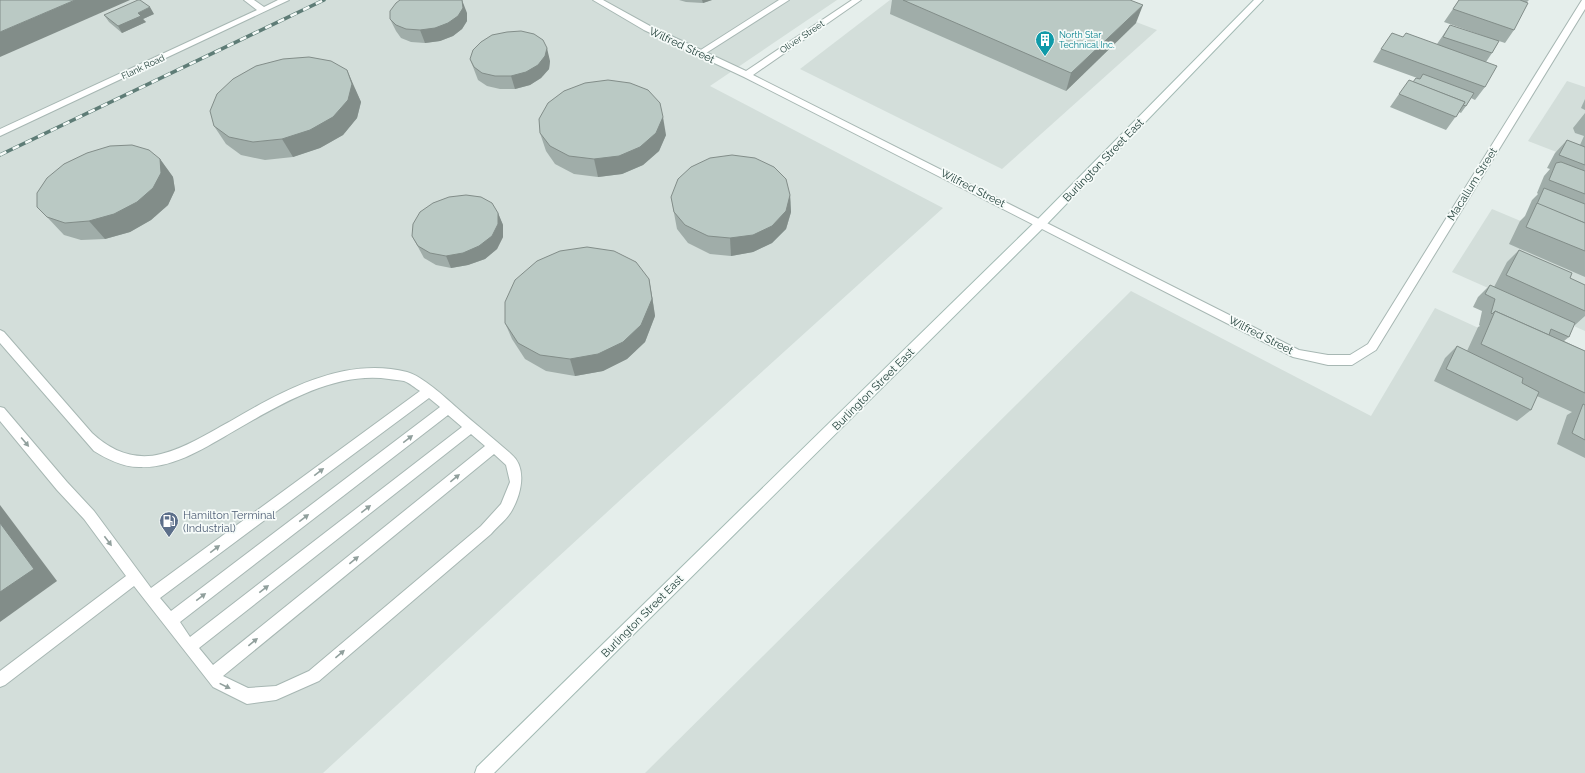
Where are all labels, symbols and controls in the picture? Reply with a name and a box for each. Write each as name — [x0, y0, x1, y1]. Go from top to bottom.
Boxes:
street label: Oliver Street — [778, 19, 826, 55]
street label: Wilfred Street — [647, 25, 717, 66]
building icon: North Star Technical Inc. — [1034, 29, 1056, 57]
place label: North Star Technical Inc. — [1059, 30, 1115, 50]
street label: Flank Road — [120, 52, 167, 81]
street label: Burlington Street East — [1060, 116, 1147, 205]
street label: Macallum Street — [1445, 145, 1500, 223]
street label: Wilfred Street — [938, 167, 1008, 210]
street label: Wilfred Street — [1226, 314, 1296, 357]
street label: Burlington Street East — [830, 345, 917, 433]
one-way arrow — [402, 435, 413, 443]
one-way arrow — [20, 437, 29, 447]
one-way arrow — [314, 467, 325, 476]
one-way arrow — [450, 474, 460, 482]
one-way arrow — [361, 504, 372, 513]
place label: Hamilton Terminal (Industrial) — [183, 509, 275, 535]
fuel station icon: Hamilton Terminal (Industrial) — [158, 510, 180, 538]
one-way arrow — [299, 514, 310, 522]
one-way arrow — [104, 536, 113, 547]
one-way arrow — [210, 545, 220, 553]
one-way arrow — [349, 555, 360, 564]
street label: Burlington Street East — [599, 572, 686, 660]
one-way arrow — [259, 585, 270, 593]
one-way arrow — [196, 593, 207, 601]
one-way arrow — [248, 637, 259, 646]
one-way arrow — [335, 650, 345, 659]
one-way arrow — [219, 682, 230, 689]

